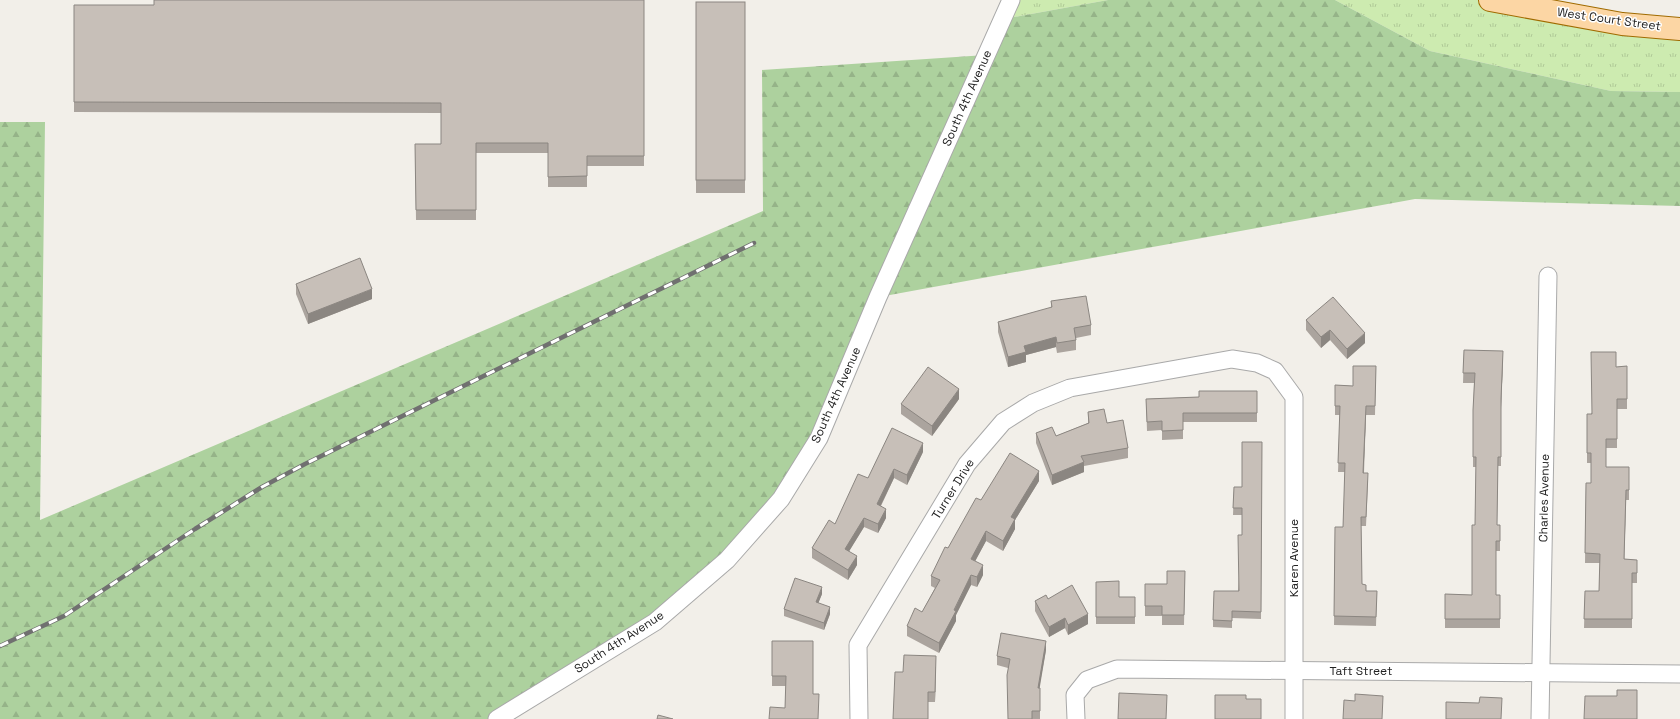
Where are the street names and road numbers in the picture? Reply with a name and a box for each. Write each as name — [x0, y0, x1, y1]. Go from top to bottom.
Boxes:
street label: West Court Street — [1556, 4, 1662, 34]
street label: South 4th Avenue — [939, 47, 995, 149]
street label: South 4th Avenue — [808, 344, 864, 446]
street label: Charles Avenue — [1535, 454, 1553, 542]
street label: Turner Drive — [928, 456, 978, 522]
street label: Karen Avenue — [1286, 519, 1302, 597]
street label: South 4th Avenue — [571, 607, 667, 677]
street label: Taft Street — [1330, 663, 1392, 679]

